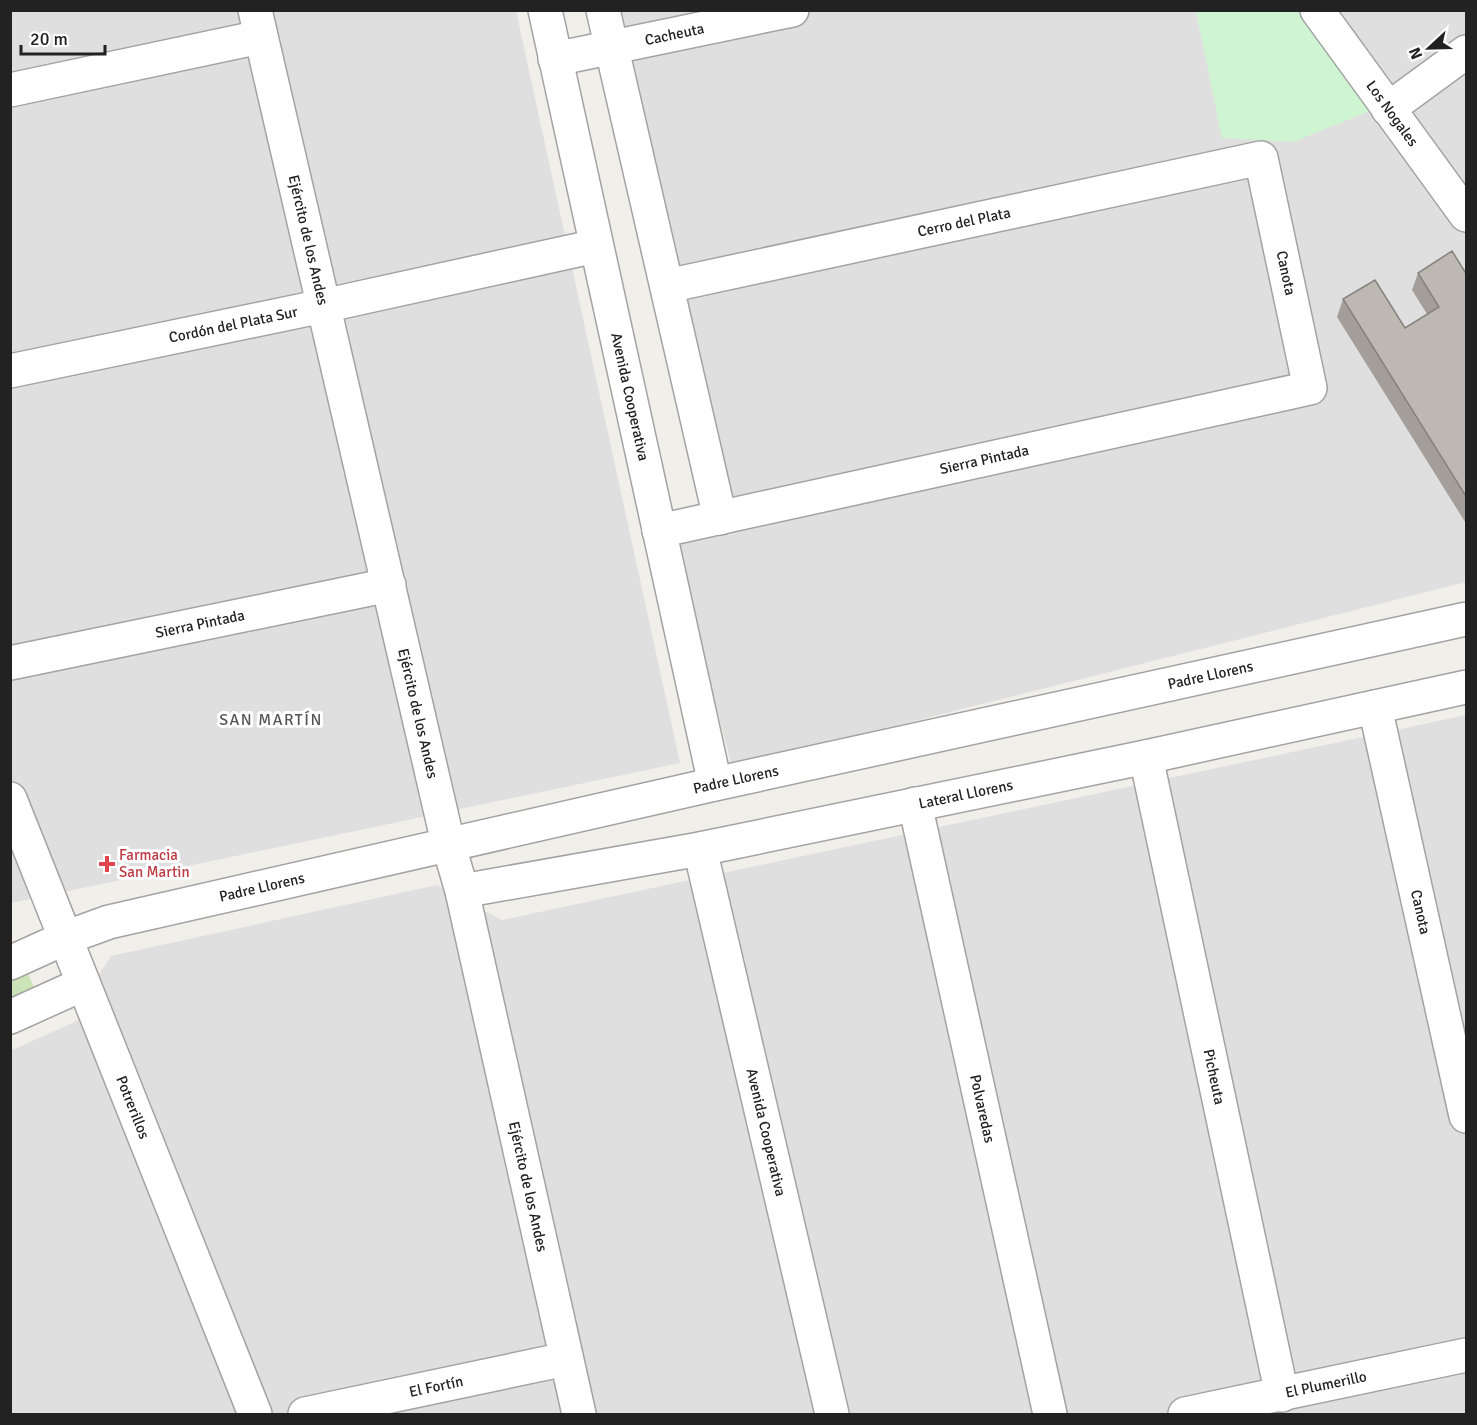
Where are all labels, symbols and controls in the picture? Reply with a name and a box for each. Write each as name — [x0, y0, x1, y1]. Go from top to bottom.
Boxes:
scale bar — [21, 18, 105, 56]
north arrow — [1399, 18, 1459, 78]
street label: Cacheuta — [643, 19, 706, 49]
text: 20 m — [30, 28, 68, 50]
text: N — [1405, 44, 1427, 62]
street label: Los Nogales — [1362, 77, 1422, 150]
street label: Ejército de los Andes — [284, 173, 332, 307]
street label: Cerro del Plata — [916, 203, 1012, 241]
street label: Canota — [1272, 249, 1300, 297]
street label: Cordón del Plata Sur — [167, 302, 300, 347]
street label: Avenida Cooperativa — [607, 331, 653, 463]
street label: Sierra Pintada — [938, 441, 1031, 478]
street label: Sierra Pintada — [154, 606, 246, 642]
street label: Ejército de los Andes — [394, 647, 442, 781]
street label: Padre Llorens — [1166, 657, 1255, 693]
district label: SAN MARTÍN — [219, 710, 323, 730]
street label: Padre Llorens — [691, 761, 781, 798]
street label: Lateral Llorens — [917, 776, 1015, 813]
place label: Farmacia San Martin — [119, 846, 190, 881]
marker: Farmacia San Martin — [100, 857, 114, 871]
street label: Padre Llorens — [217, 869, 307, 906]
street label: Canota — [1407, 888, 1434, 936]
street label: Picheuta — [1199, 1047, 1229, 1106]
street label: Avenida Cooperativa — [743, 1067, 790, 1198]
street label: Potrerillos — [112, 1073, 154, 1142]
street label: Polvaredas — [966, 1073, 999, 1145]
street label: Ejército de los Andes — [505, 1120, 552, 1254]
street label: El Plumerillo — [1284, 1367, 1369, 1402]
street label: El Fortín — [407, 1372, 465, 1401]

